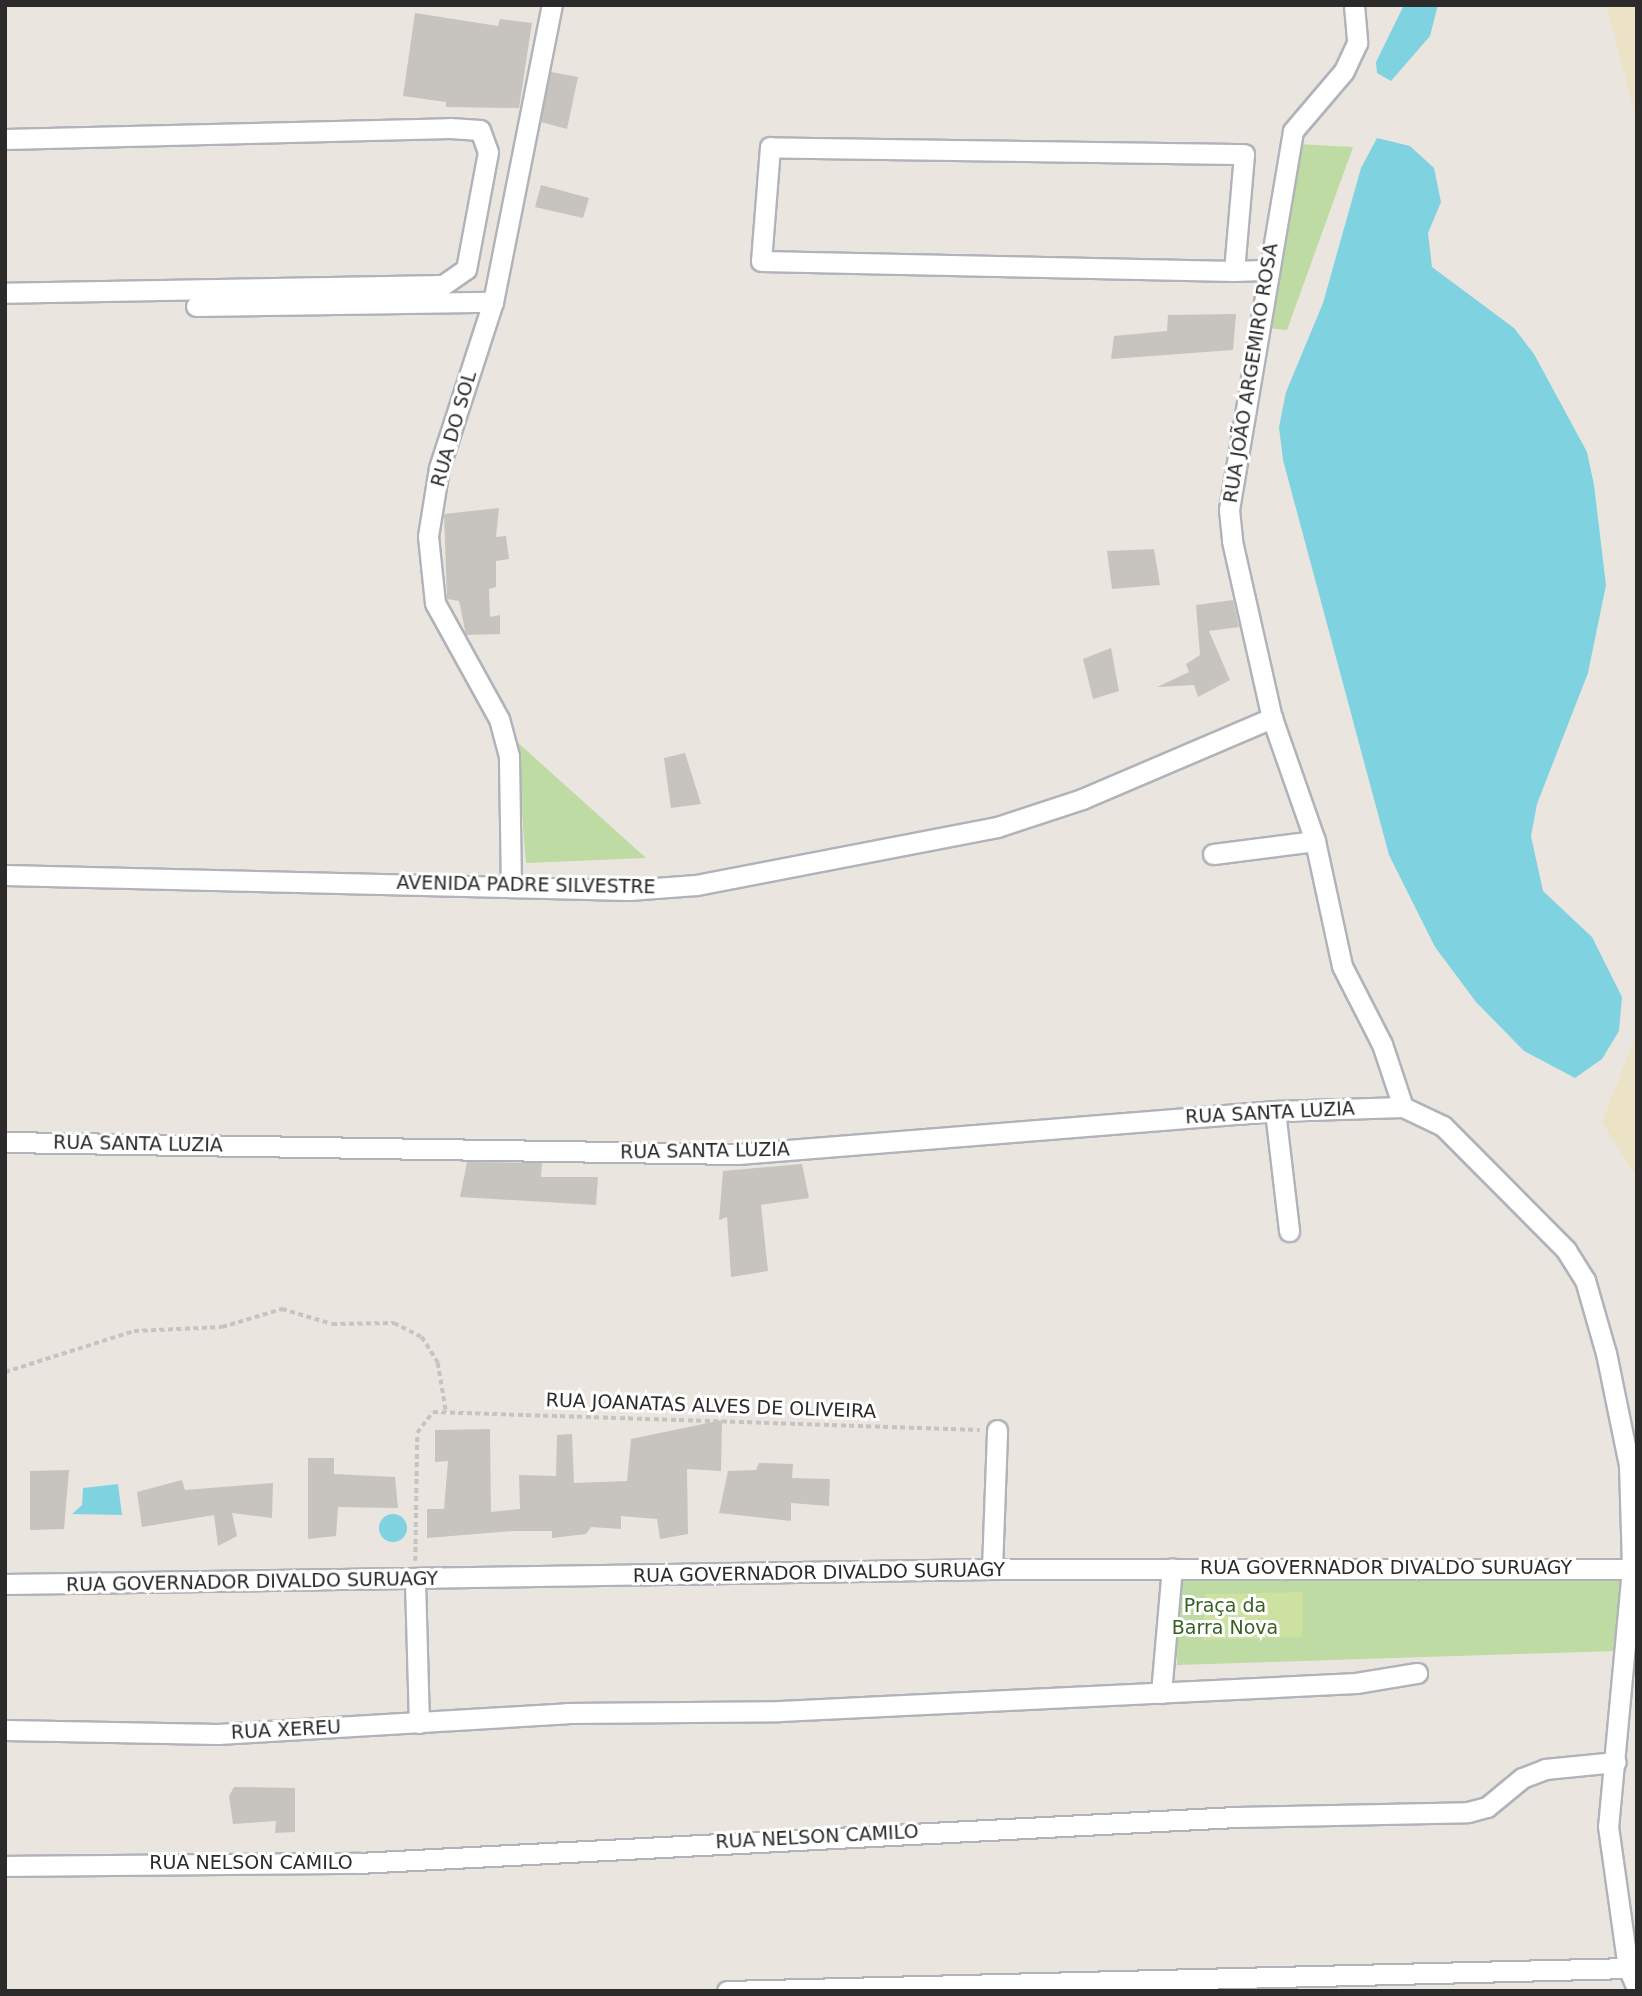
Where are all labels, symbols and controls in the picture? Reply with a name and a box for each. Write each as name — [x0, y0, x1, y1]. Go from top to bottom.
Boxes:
street label: RUA JOÃO ARGEMIRO ROSA — [1219, 241, 1283, 505]
street label: RUA DO SOL — [427, 368, 481, 490]
street label: AVENIDA PADRE SILVESTRE — [396, 871, 656, 899]
street label: RUA SANTA LUZIA — [1185, 1097, 1355, 1129]
street label: RUA SANTA LUZIA — [53, 1131, 223, 1157]
street label: RUA SANTA LUZIA — [620, 1138, 790, 1164]
street label: RUA JOANATAS ALVES DE OLIVEIRA — [545, 1389, 877, 1423]
street label: RUA GOVERNADOR DIVALDO SURUAGY — [1200, 1557, 1572, 1579]
street label: RUA GOVERNADOR DIVALDO SURUAGY — [633, 1558, 1005, 1588]
street label: RUA GOVERNADOR DIVALDO SURUAGY — [66, 1567, 438, 1597]
park label: Praça da Barra Nova — [1172, 1595, 1278, 1639]
street label: RUA XEREU — [230, 1716, 342, 1744]
street label: RUA NELSON CAMILO — [715, 1820, 919, 1854]
street label: RUA NELSON CAMILO — [149, 1852, 353, 1874]

